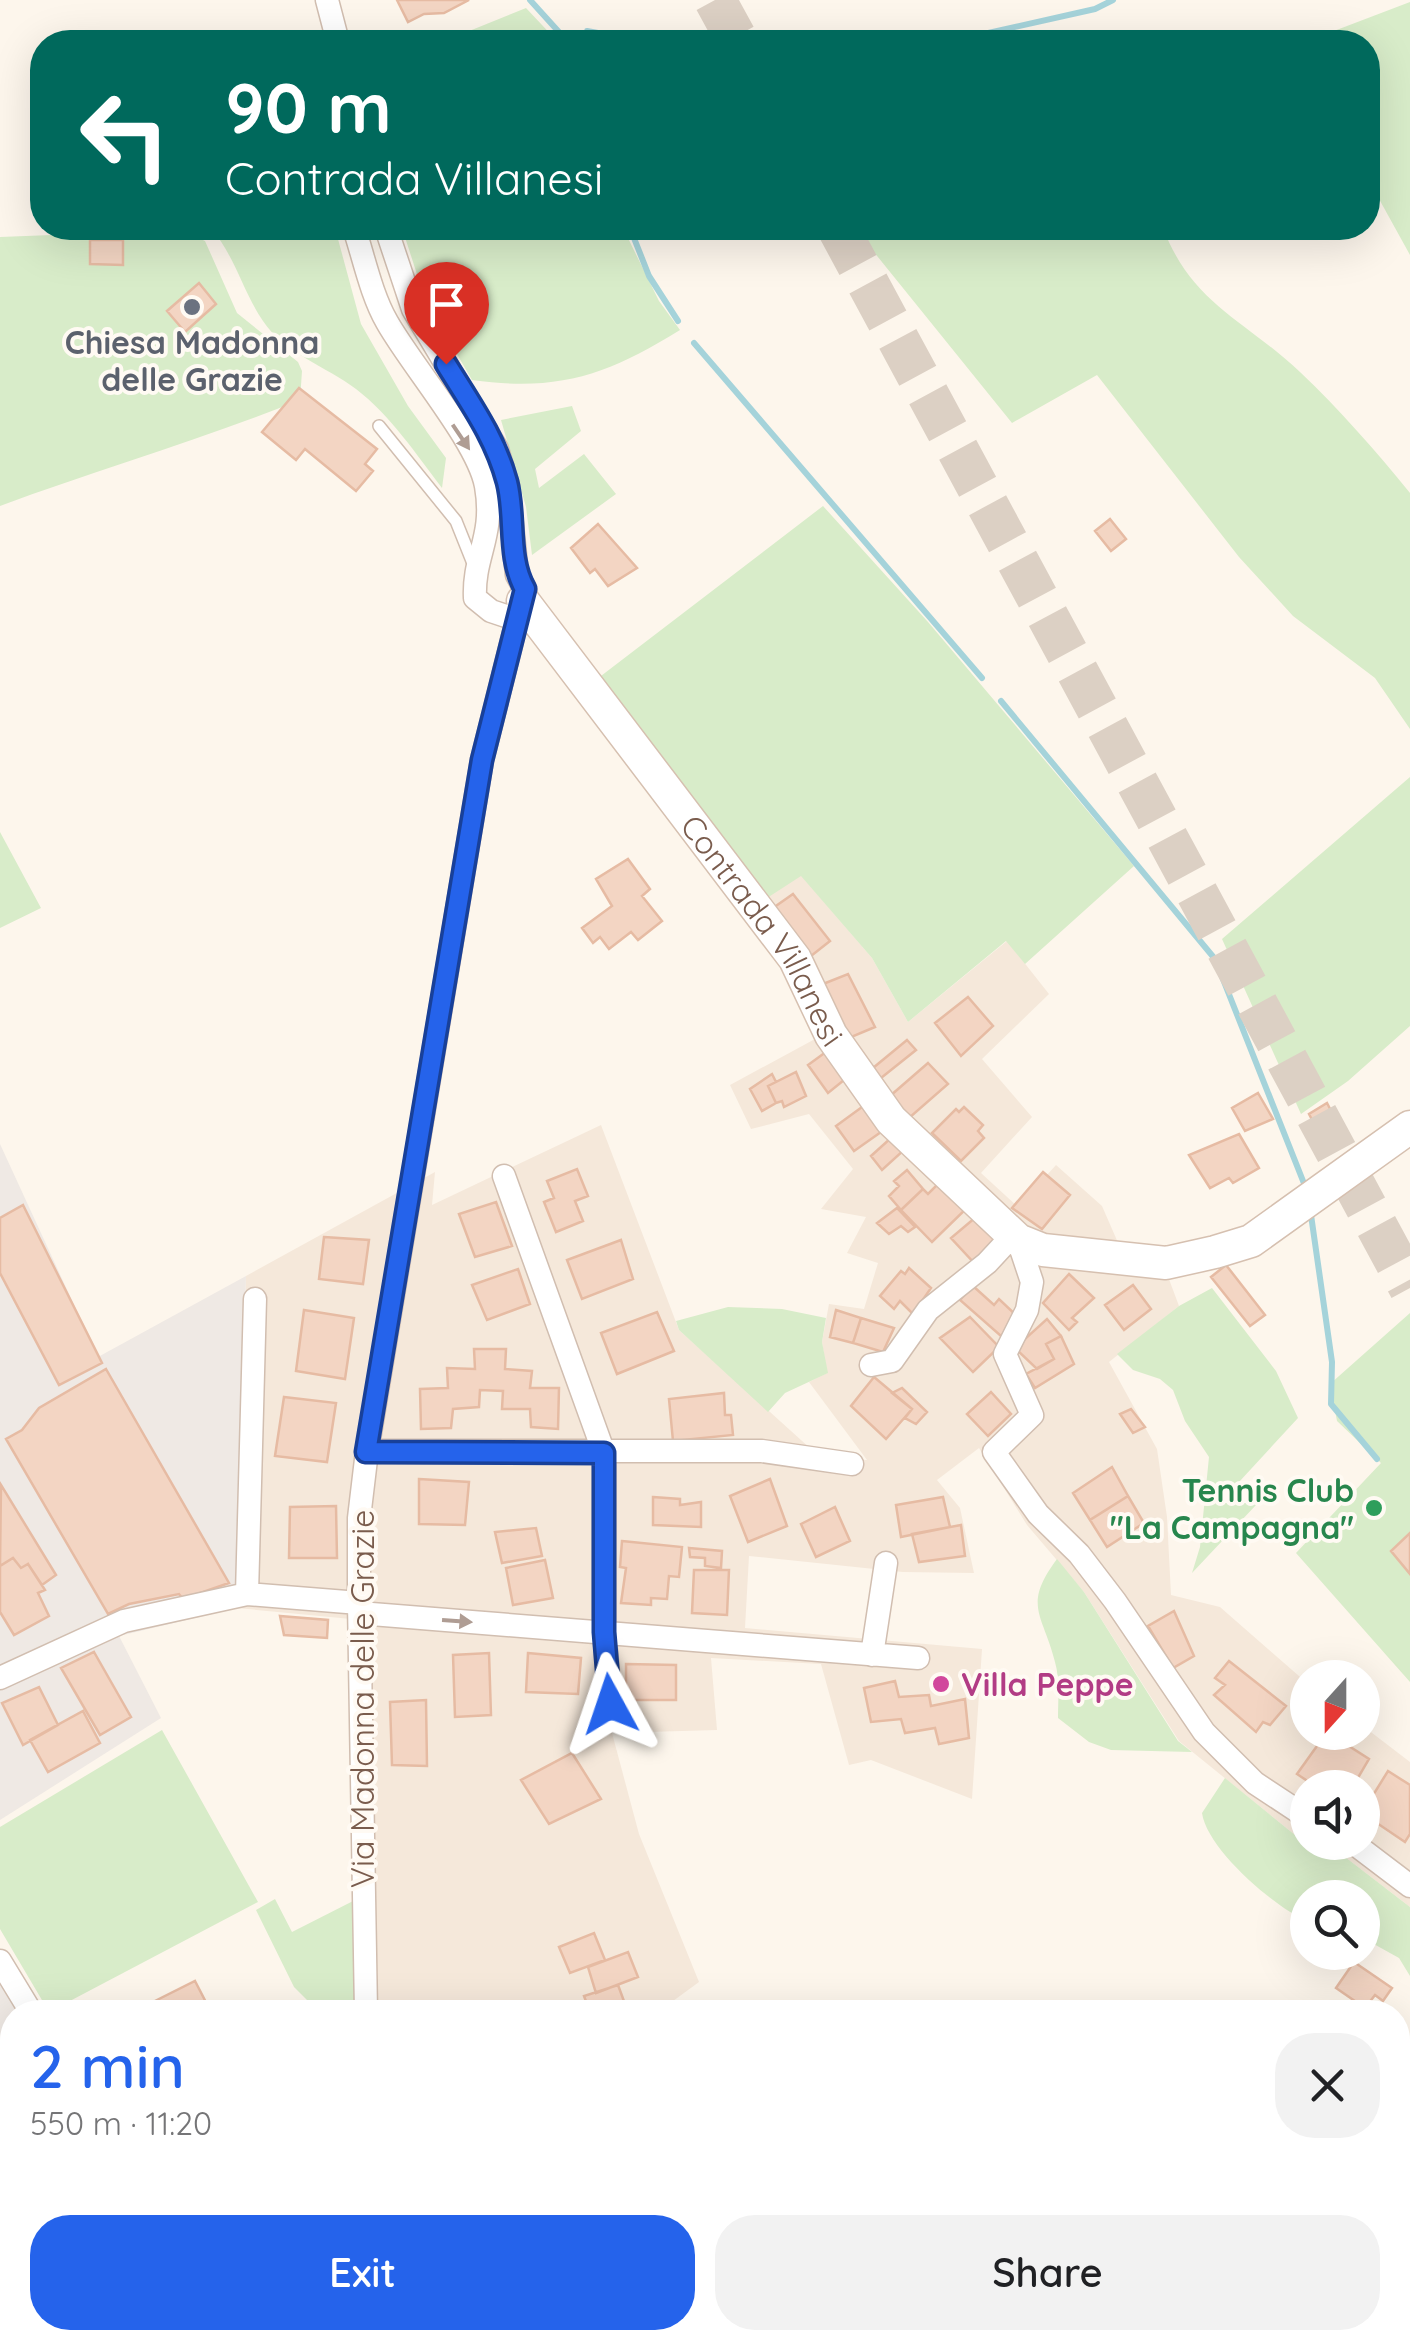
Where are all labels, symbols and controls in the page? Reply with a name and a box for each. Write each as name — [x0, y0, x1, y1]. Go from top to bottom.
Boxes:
text: 90 m — [225, 63, 392, 151]
icon: left — [60, 70, 190, 200]
text: Contrada Villanesi — [225, 150, 603, 206]
pin — [404, 262, 489, 365]
icon: arrive — [419, 277, 474, 332]
marker: Chiesa Madonna delle Grazie — [181, 296, 203, 318]
place label: Chiesa Madonna delle Grazie — [65, 322, 319, 399]
one-way arrow — [451, 424, 470, 451]
street label: Contrada Villanesi — [672, 807, 852, 1054]
place label: Tennis Club "La Campagna" — [1110, 1470, 1354, 1547]
marker: Tennis Club "La Campagna" — [1363, 1497, 1385, 1519]
street label: Via Madonna delle Grazie — [342, 1510, 382, 1888]
one-way arrow — [441, 1613, 473, 1629]
position arrow — [558, 1652, 662, 1756]
north arrow — [1290, 1660, 1380, 1750]
map controls — [1290, 1660, 1380, 1970]
place label: Villa Peppe — [961, 1664, 1134, 1704]
marker: Villa Peppe — [930, 1673, 952, 1695]
button: sound — [1290, 1770, 1380, 1860]
button: search — [1290, 1880, 1380, 1970]
text: 2 min — [30, 2028, 185, 2103]
button: close — [1275, 2033, 1380, 2138]
text: 550 m · 11:20 — [30, 2103, 212, 2143]
button: Exit — [30, 2215, 695, 2330]
button: Share — [715, 2215, 1380, 2330]

